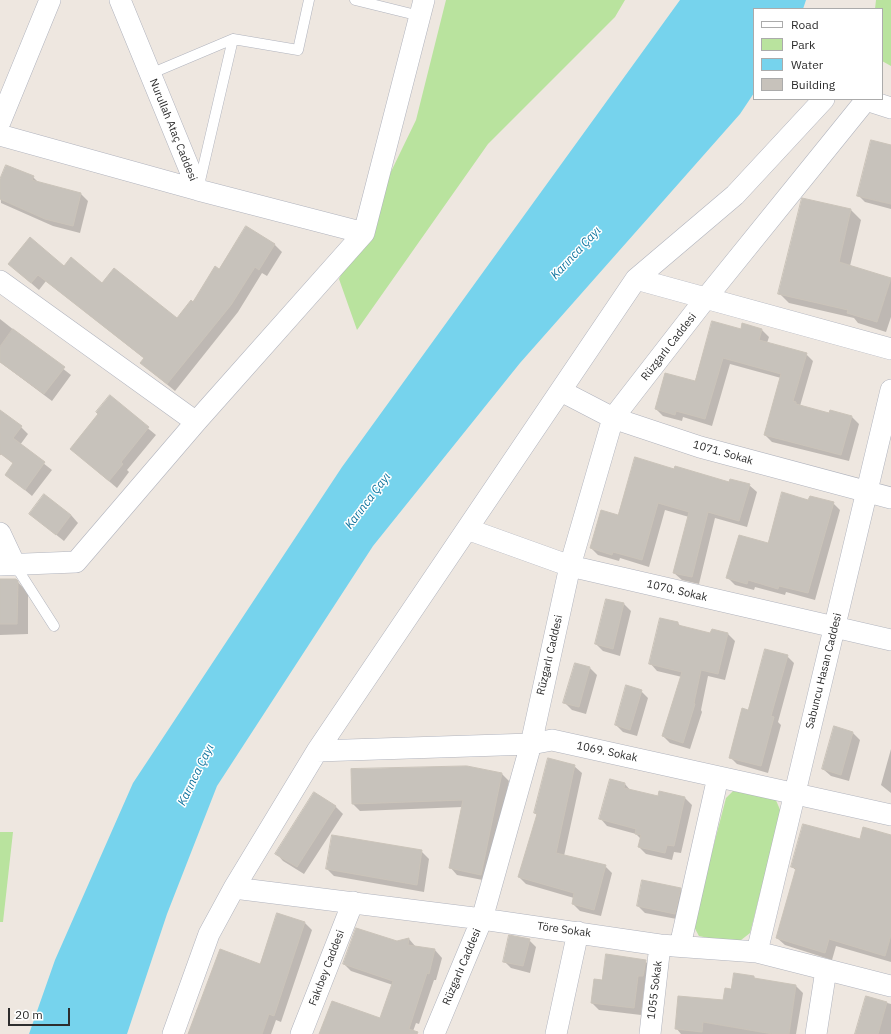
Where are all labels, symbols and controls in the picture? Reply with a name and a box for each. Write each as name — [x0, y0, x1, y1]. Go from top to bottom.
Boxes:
legend — [753, 8, 883, 100]
text: Road — [791, 17, 819, 32]
text: Park — [791, 37, 815, 52]
text: Water — [791, 57, 823, 72]
street label: Nurullah Ataç Caddesi — [146, 77, 200, 183]
text: Building — [791, 77, 835, 92]
water label: Karınca Çayı — [548, 224, 604, 282]
street label: Rüzgarlı Caddesi — [639, 311, 699, 383]
street label: 1071. Sokak — [691, 438, 755, 468]
water label: Karınca Çayı — [342, 470, 394, 532]
street label: 1070. Sokak — [645, 578, 709, 604]
street label: Sabuncu Hasan Caddesi — [803, 612, 845, 730]
street label: Rüzgarlı Caddesi — [534, 614, 566, 696]
street label: 1069. Sokak — [575, 739, 639, 765]
water label: Karınca Çayı — [175, 742, 217, 808]
street label: Töre Sokak — [536, 920, 592, 940]
street label: Rüzgarlı Caddesi — [440, 927, 484, 1007]
street label: Fakıbey Caddesi — [306, 928, 348, 1008]
street label: 1055 Sokak — [645, 960, 665, 1020]
scale bar — [10, 1000, 72, 1026]
text: 20 m — [15, 1007, 43, 1022]

